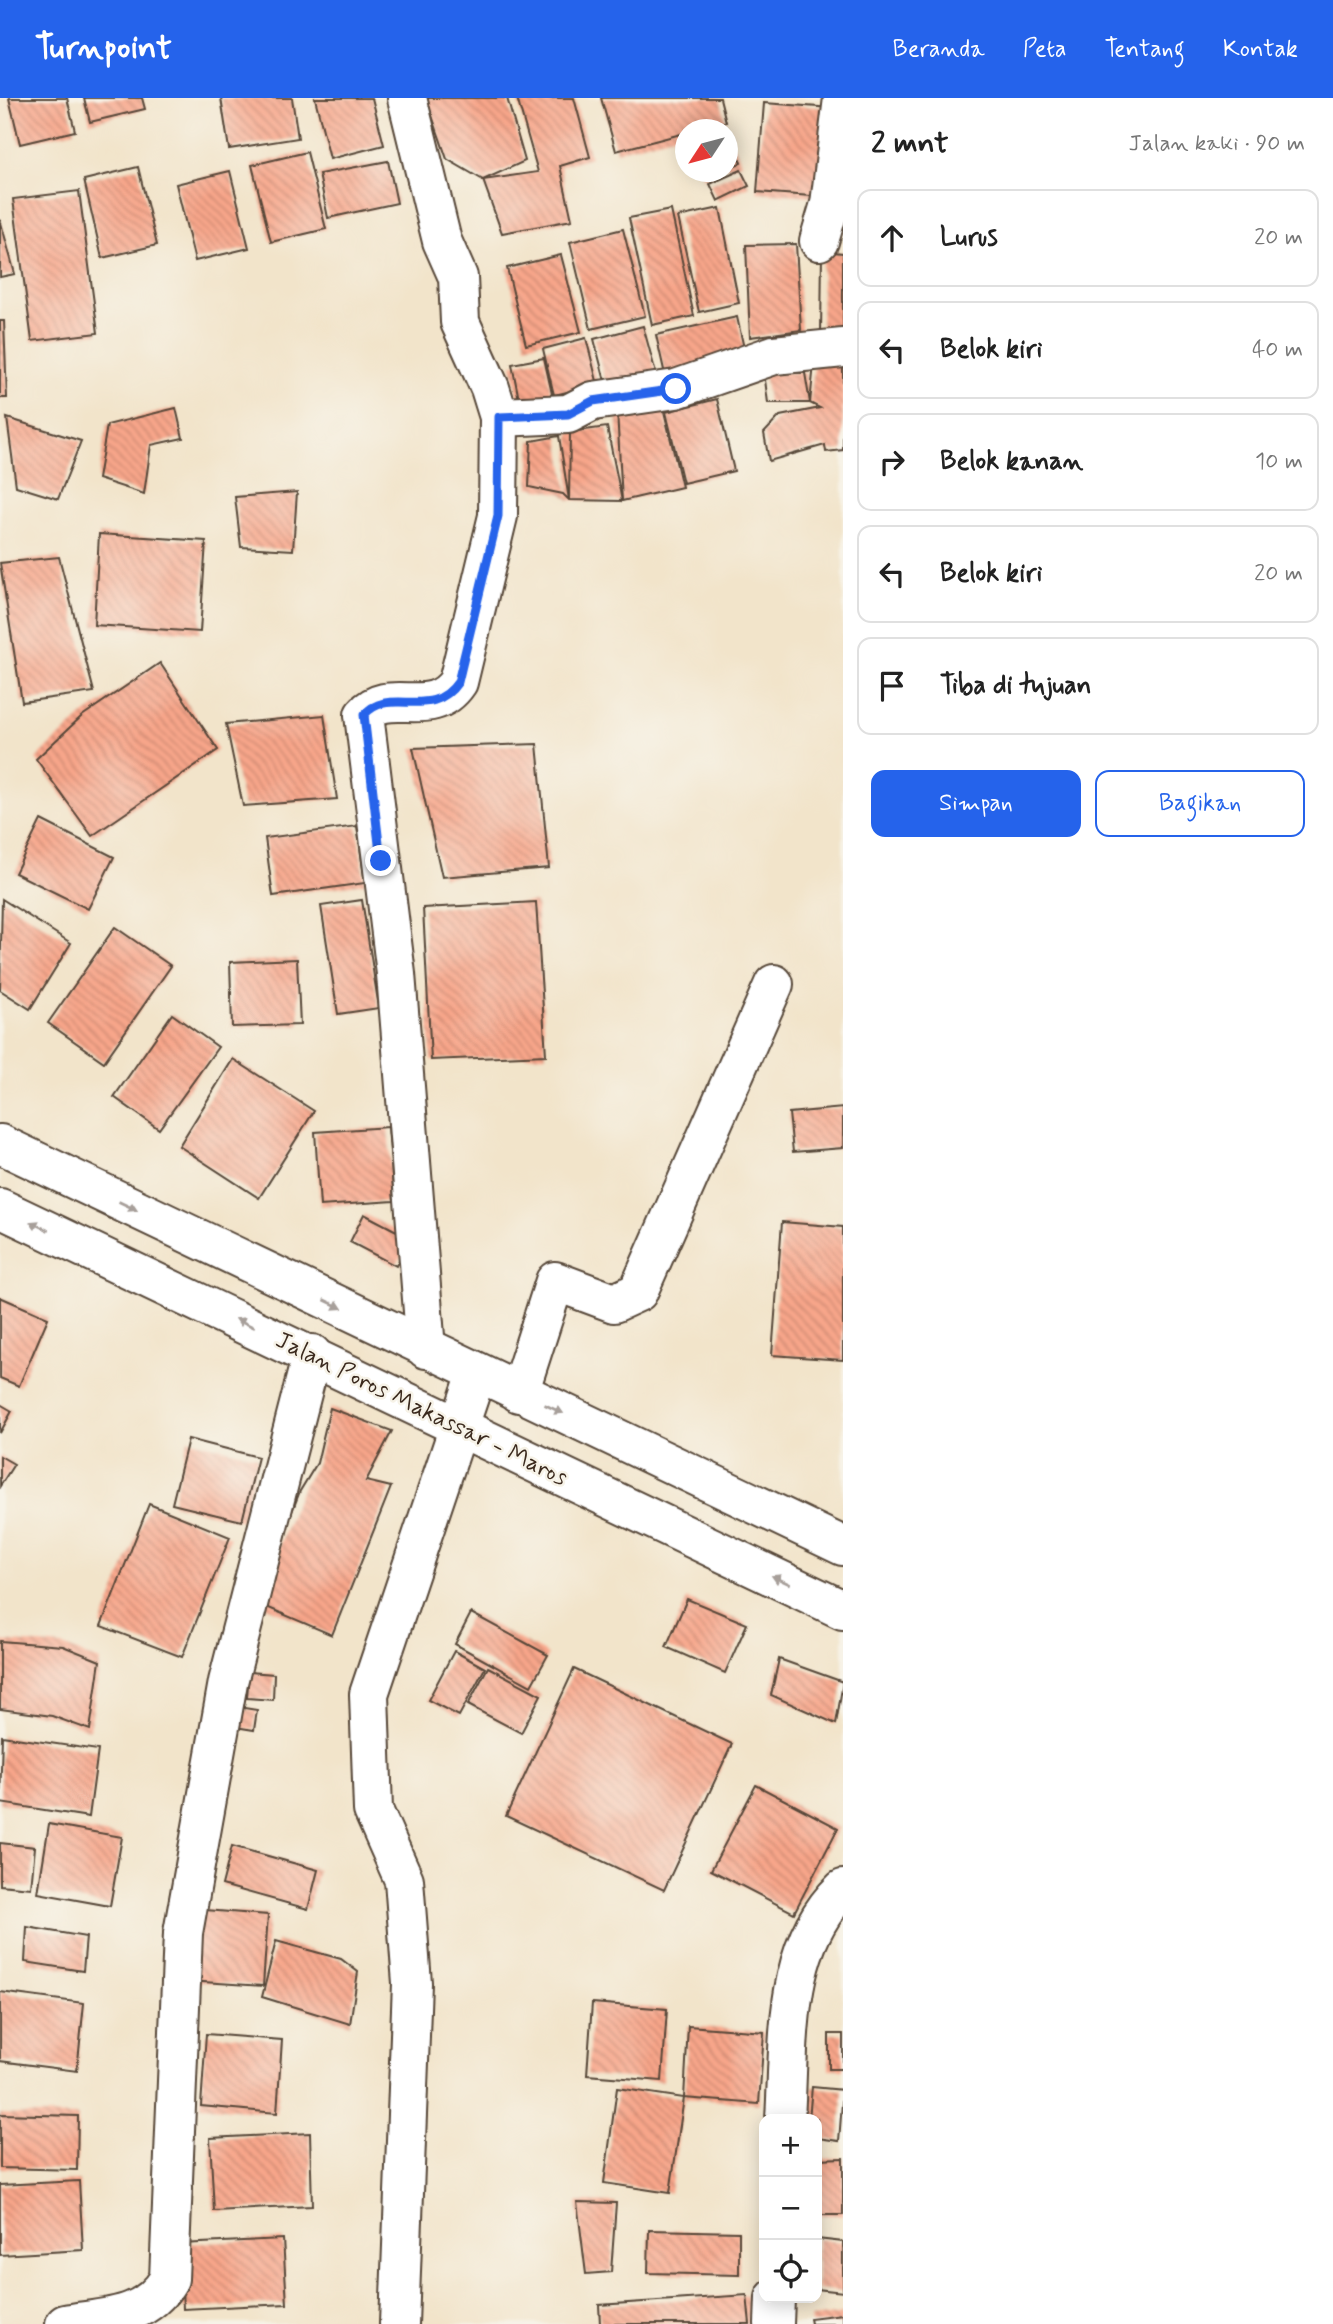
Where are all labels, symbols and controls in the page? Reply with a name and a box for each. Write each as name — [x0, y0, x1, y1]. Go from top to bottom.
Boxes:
text: Turnpoint — [35, 27, 172, 71]
text: Beranda — [893, 34, 985, 65]
text: Peta — [1023, 34, 1066, 65]
text: Tentang — [1104, 34, 1185, 65]
text: Kontak — [1223, 34, 1298, 65]
north arrow — [675, 119, 738, 182]
text: 2 mnt — [871, 124, 948, 163]
text: Jalan kaki · 90 m — [1129, 129, 1305, 159]
icon: ahead — [873, 219, 911, 257]
text: Lurus — [940, 221, 998, 255]
text: 20 m — [1254, 223, 1303, 253]
icon: left — [873, 331, 911, 369]
text: Belok kiri — [940, 333, 1042, 367]
text: 40 m — [1252, 335, 1303, 365]
route start — [660, 373, 691, 404]
icon: right — [873, 443, 911, 481]
text: Belok kanan — [940, 445, 1083, 479]
text: 10 m — [1255, 447, 1303, 477]
icon: left — [873, 555, 911, 593]
text: Belok kiri — [940, 557, 1042, 591]
text: 20 m — [1254, 559, 1303, 589]
icon: arrive — [873, 667, 911, 705]
text: Tiba di tujuan — [940, 669, 1091, 703]
button: Simpan — [871, 770, 1081, 837]
button: Bagikan — [1095, 770, 1305, 837]
route end — [365, 845, 396, 876]
one-way arrow — [118, 1200, 138, 1211]
one-way arrow — [29, 1220, 49, 1232]
one-way arrow — [323, 1299, 343, 1310]
one-way arrow — [235, 1317, 255, 1328]
street label: Jalan Poros Makassar - Maros — [270, 1325, 573, 1494]
one-way arrow — [544, 1403, 564, 1415]
one-way arrow — [771, 1575, 791, 1586]
map controls — [759, 2114, 822, 2303]
button: + — [759, 2114, 822, 2177]
button: − — [759, 2177, 822, 2240]
button: locate — [759, 2240, 822, 2303]

